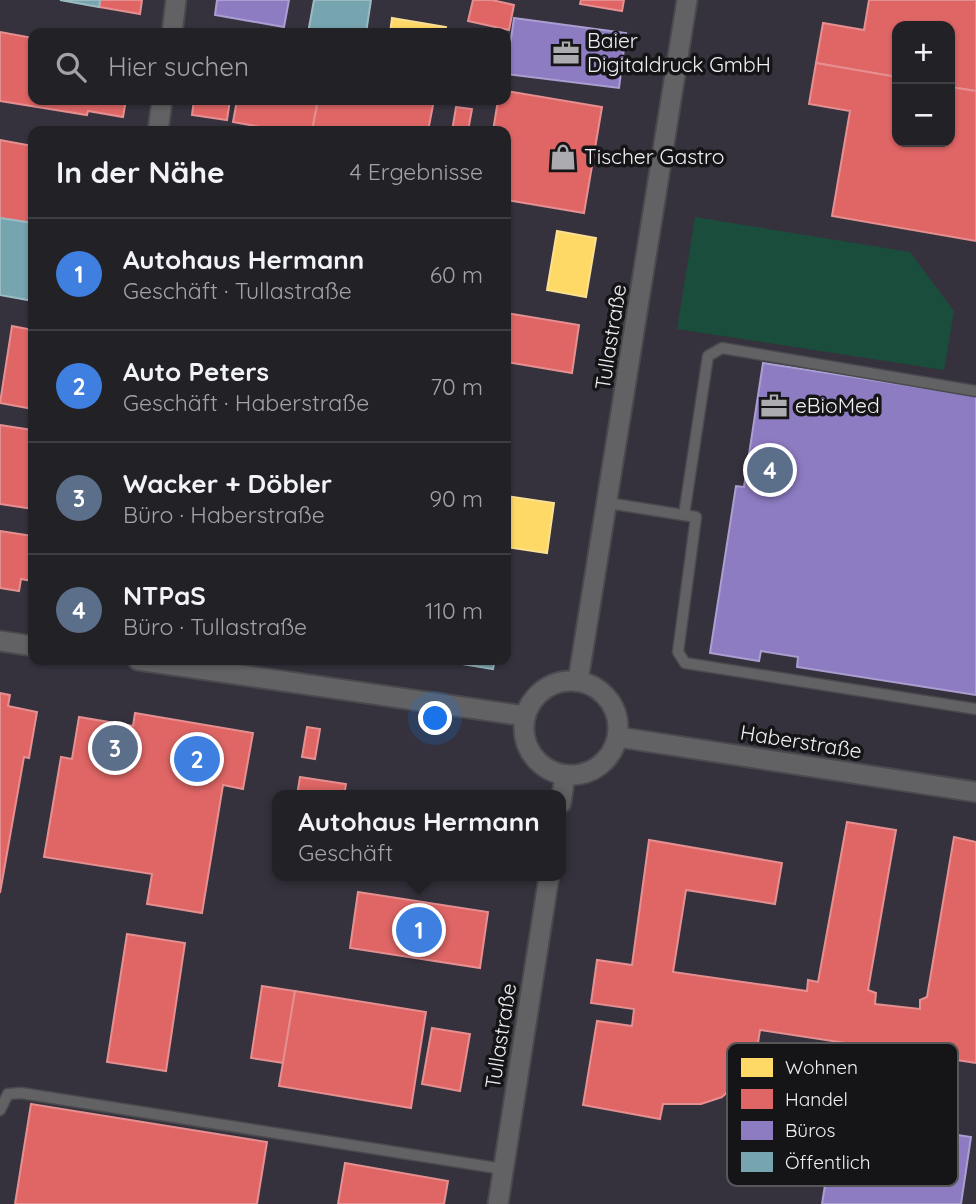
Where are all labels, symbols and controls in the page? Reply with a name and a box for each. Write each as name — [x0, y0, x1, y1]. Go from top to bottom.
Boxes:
map controls — [892, 21, 955, 147]
button: + — [892, 21, 955, 84]
place label: Baier Digitaldruck GmbH — [587, 27, 771, 77]
search box — [28, 28, 511, 105]
office icon: Baier Digitaldruck GmbH — [551, 38, 581, 68]
icon: search — [52, 48, 90, 86]
text: Hier suchen — [108, 50, 249, 83]
button: − — [892, 84, 955, 147]
shop icon: Tischer Gastro — [548, 142, 578, 172]
place label: Tischer Gastro — [584, 143, 724, 169]
text: In der Nähe — [56, 153, 225, 191]
text: 4 Ergebnisse — [349, 157, 483, 186]
text: Autohaus Hermann — [123, 243, 364, 276]
text: 1 — [75, 260, 83, 289]
text: 60 m — [430, 260, 483, 289]
text: Geschäft · Tullastraße — [123, 276, 352, 305]
street label: Tullastraße — [589, 282, 631, 392]
text: Auto Peters — [123, 355, 269, 388]
text: 2 — [72, 372, 86, 401]
text: 70 m — [430, 372, 483, 401]
text: Geschäft · Haberstraße — [123, 388, 369, 417]
office icon: eBioMed — [759, 391, 789, 421]
place label: eBioMed — [795, 392, 880, 418]
pin: 4 — [747, 444, 793, 496]
text: Wacker + Döbler — [123, 467, 332, 500]
text: 3 — [73, 484, 85, 513]
text: 90 m — [429, 484, 483, 513]
text: Büro · Haberstraße — [123, 500, 325, 529]
text: NTPaS — [123, 579, 206, 612]
text: 4 — [72, 596, 86, 625]
text: 110 m — [425, 596, 483, 625]
text: Büro · Tullastraße — [123, 612, 307, 641]
your location — [418, 701, 452, 735]
street label: Haberstraße — [739, 719, 864, 763]
pin: 3 — [92, 722, 138, 774]
pin: 2 — [174, 733, 220, 785]
popup — [272, 790, 566, 881]
text: Autohaus Hermann — [298, 805, 540, 838]
text: Geschäft — [298, 838, 393, 867]
pin: 1 — [396, 904, 442, 956]
street label: Tullastraße — [479, 981, 521, 1091]
legend — [727, 1043, 958, 1186]
text: Wohnen — [785, 1055, 858, 1079]
text: Handel — [785, 1087, 848, 1111]
text: Büros — [785, 1118, 836, 1142]
text: Öffentlich — [785, 1150, 870, 1174]

